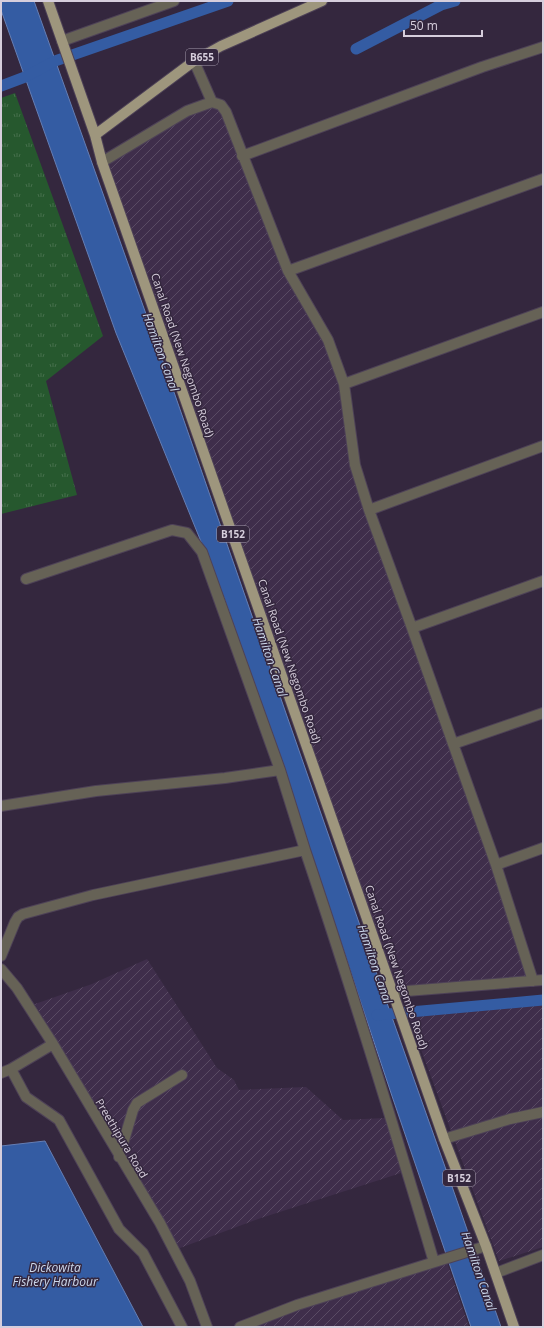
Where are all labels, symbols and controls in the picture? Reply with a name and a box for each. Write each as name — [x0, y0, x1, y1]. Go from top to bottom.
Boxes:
scale bar — [404, 12, 482, 38]
text: 50 m — [410, 17, 438, 34]
road number: B655 — [186, 49, 218, 65]
street label: Canal Road (New Negombo Road) — [148, 271, 218, 439]
water label: Hamilton Canal — [139, 310, 183, 395]
road number: B152 — [217, 526, 249, 542]
street label: Canal Road (New Negombo Road) — [255, 577, 325, 745]
water label: Hamilton Canal — [248, 615, 292, 700]
street label: Canal Road (New Negombo Road) — [362, 883, 432, 1051]
water label: Hamilton Canal — [353, 922, 397, 1007]
street label: Preethipura Road — [92, 1096, 152, 1180]
road number: B152 — [443, 1170, 475, 1186]
water label: Hamilton Canal — [457, 1229, 501, 1314]
water label: Dickowita Fishery Harbour — [12, 1259, 99, 1290]

